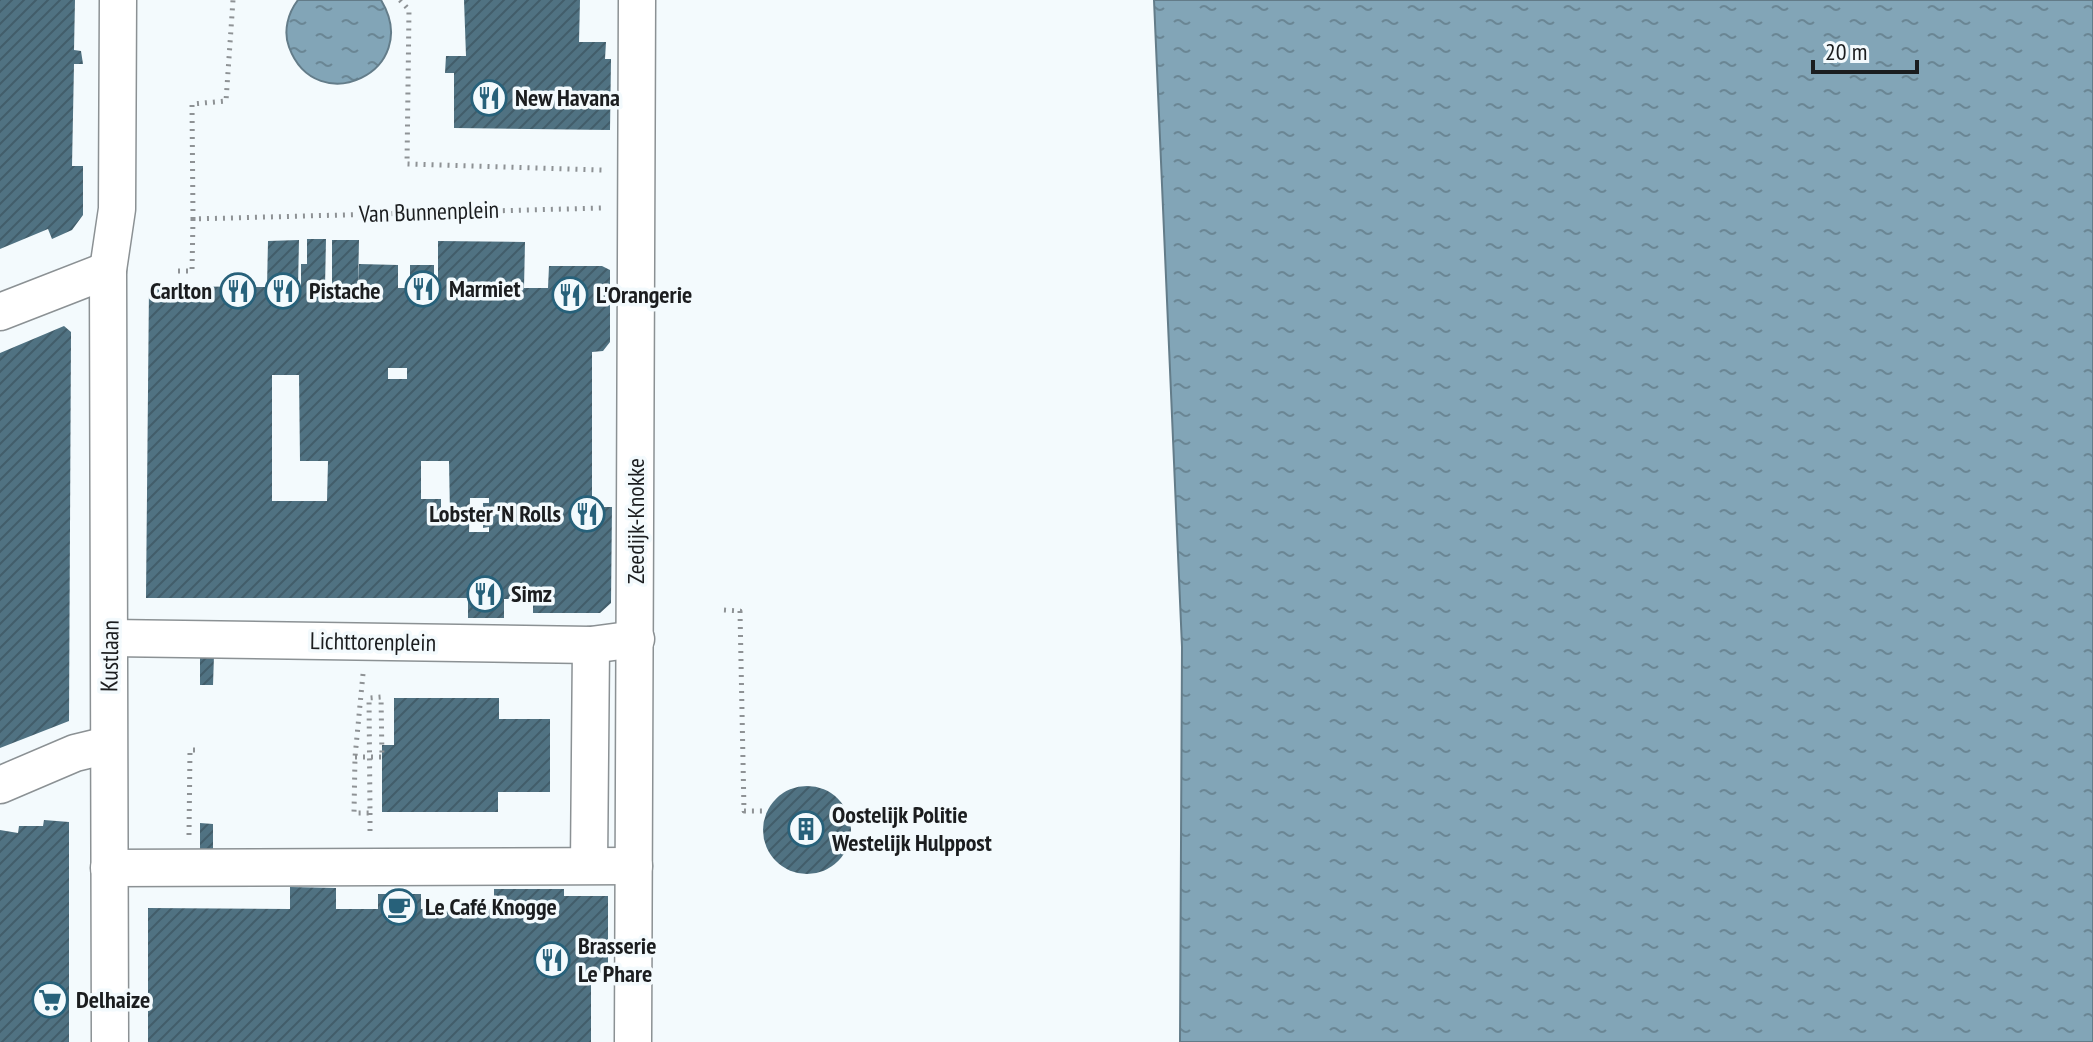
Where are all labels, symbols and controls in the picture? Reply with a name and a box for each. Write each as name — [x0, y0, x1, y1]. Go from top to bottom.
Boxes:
scale bar — [1813, 24, 1917, 74]
text: 20 m — [1825, 36, 1867, 67]
restaurant icon: New Havana — [470, 79, 508, 117]
place label: New Havana — [515, 82, 620, 113]
street label: Van Bunnenplein — [357, 194, 500, 229]
restaurant icon: Marmiet — [404, 270, 442, 308]
restaurant icon: Carlton — [219, 272, 257, 310]
restaurant icon: Pistache — [264, 272, 302, 310]
place label: Marmiet — [449, 273, 520, 304]
place label: Carlton — [150, 275, 212, 306]
place label: Pistache — [309, 275, 381, 306]
restaurant icon: L'Orangerie — [551, 276, 589, 314]
place label: L'Orangerie — [596, 279, 692, 310]
street label: Zeedijk-Knokke — [620, 458, 651, 584]
restaurant icon: Lobster 'N Rolls — [568, 495, 606, 533]
place label: Lobster 'N Rolls — [429, 498, 561, 529]
restaurant icon: Simz — [466, 575, 504, 613]
place label: Simz — [511, 578, 552, 609]
street label: Kustlaan — [93, 620, 126, 692]
street label: Lichttorenplein — [310, 625, 436, 658]
place label: Oostelijk Politie Westelijk Hulppost — [831, 799, 992, 858]
building icon: Oostelijk Politie Westelijk Hulppost — [787, 810, 825, 848]
cafe icon: Le Café Knogge — [380, 888, 418, 926]
place label: Le Café Knogge — [425, 891, 557, 922]
place label: Brasserie Le Phare — [578, 930, 656, 989]
restaurant icon: Brasserie Le Phare — [533, 941, 571, 979]
supermarket icon: Delhaize — [31, 981, 69, 1019]
place label: Delhaize — [76, 984, 150, 1015]

